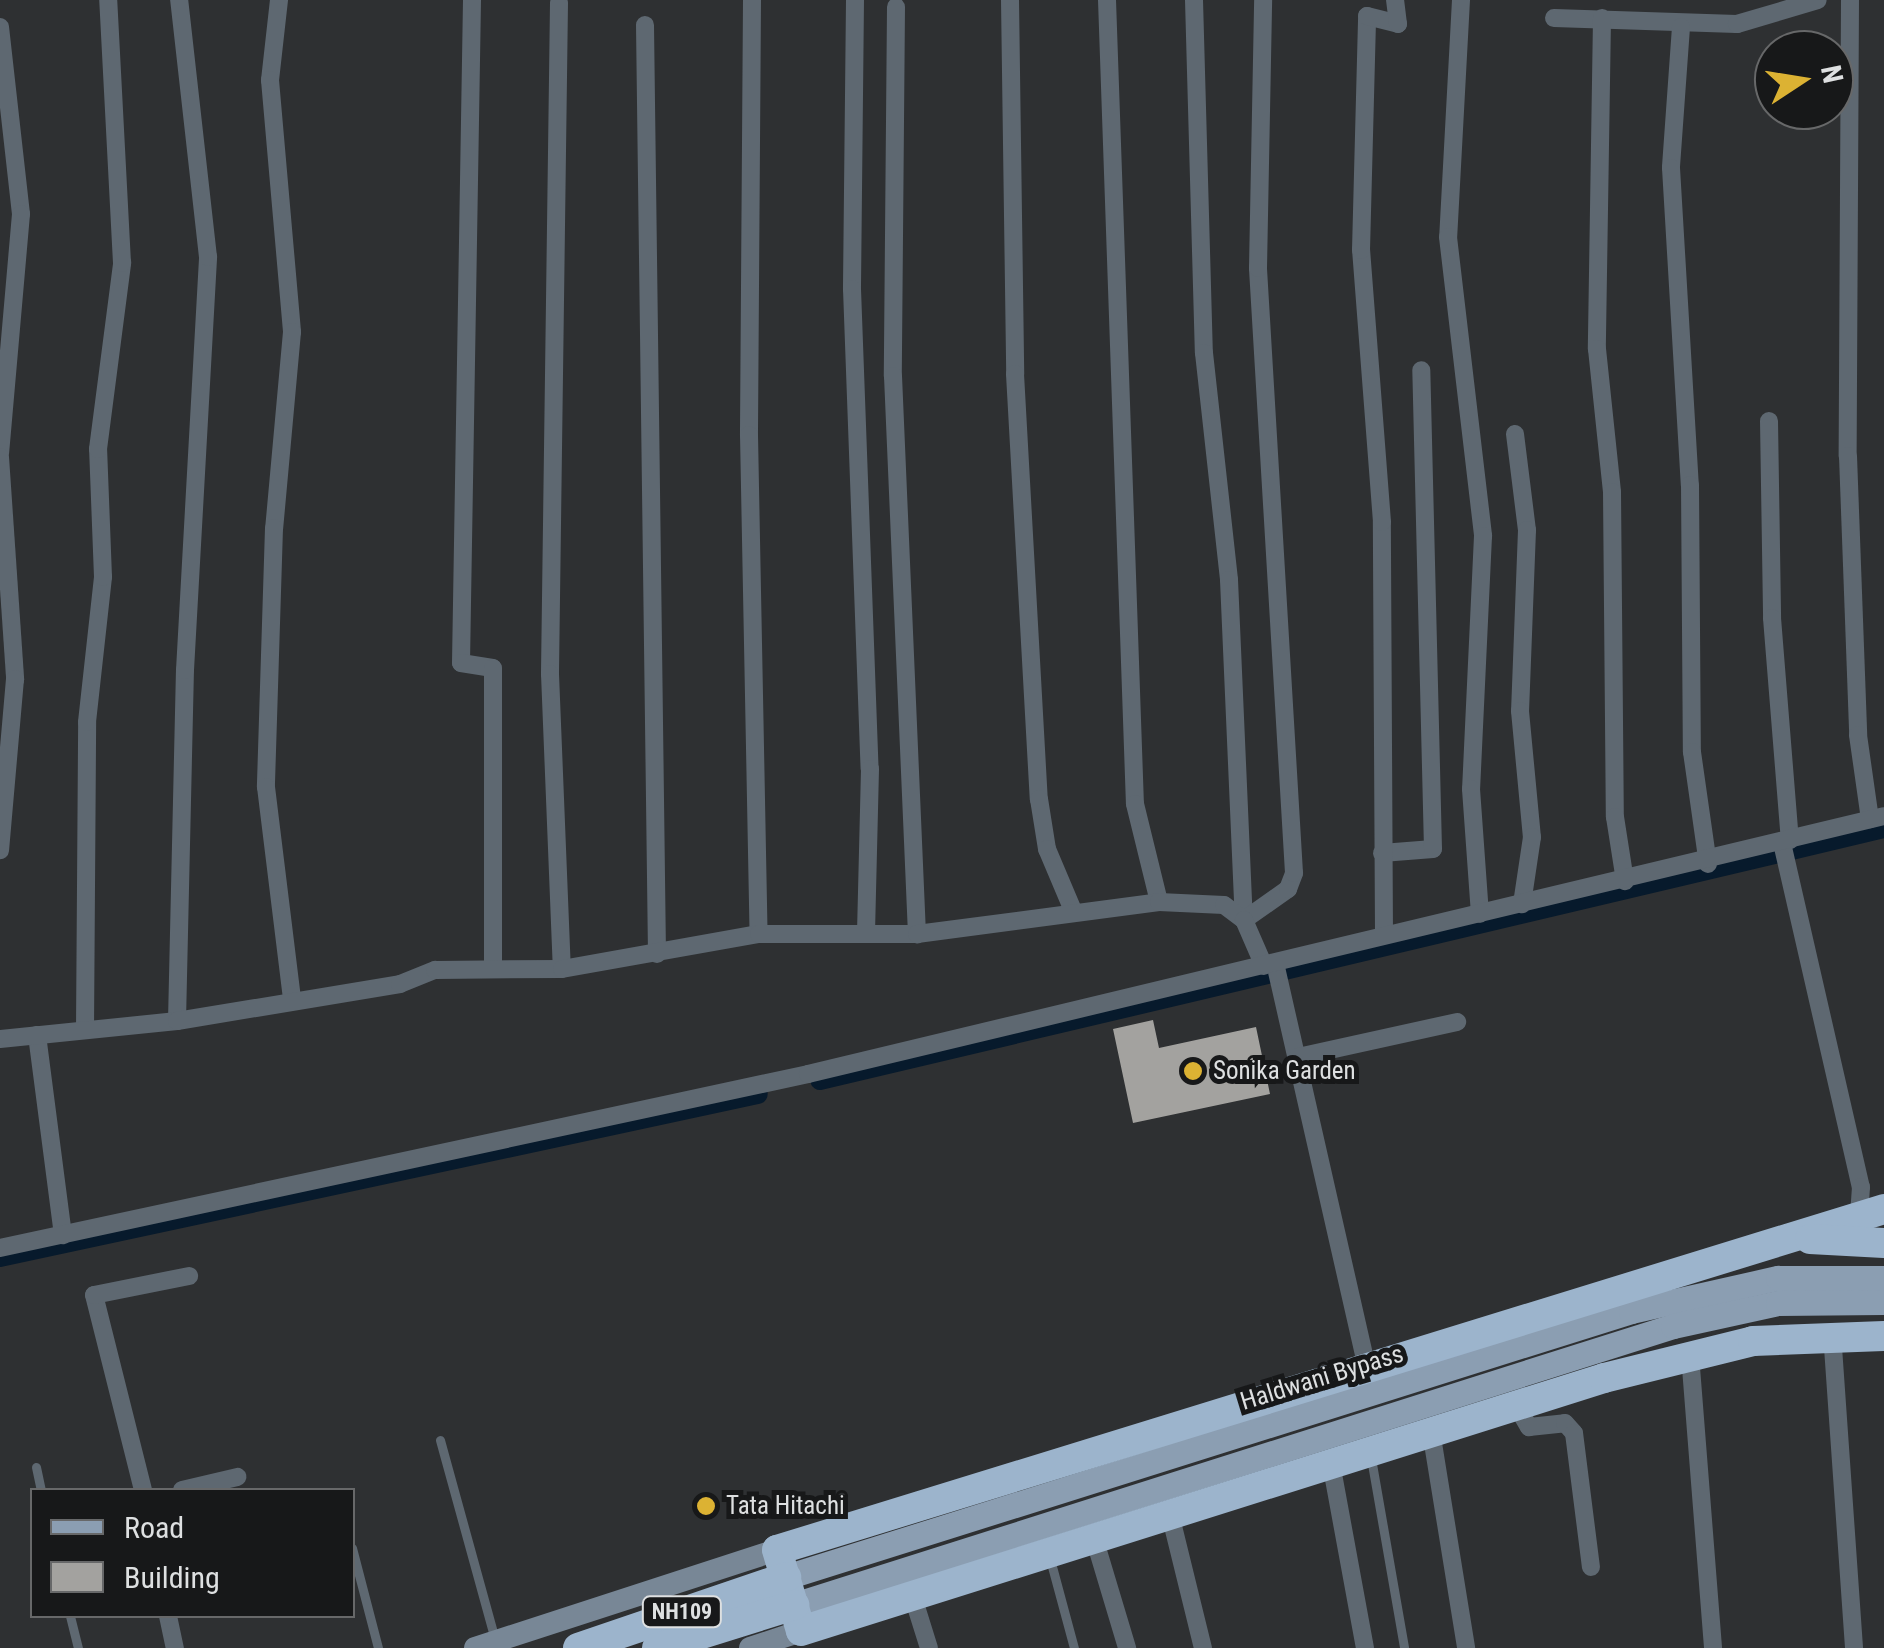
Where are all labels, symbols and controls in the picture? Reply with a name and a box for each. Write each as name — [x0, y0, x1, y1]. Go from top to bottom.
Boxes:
north arrow — [1754, 30, 1854, 130]
text: N — [1814, 62, 1850, 86]
place label: Sonika Garden — [1213, 1056, 1356, 1086]
marker: Sonika Garden — [1182, 1060, 1204, 1082]
street label: Haldwani Bypass — [1237, 1339, 1407, 1417]
legend — [30, 1488, 355, 1618]
place label: Tata Hitachi — [726, 1491, 845, 1521]
marker: Tata Hitachi — [695, 1495, 717, 1517]
text: Road — [124, 1510, 184, 1545]
text: Building — [124, 1560, 220, 1595]
road number: NH109 — [640, 1595, 724, 1629]

